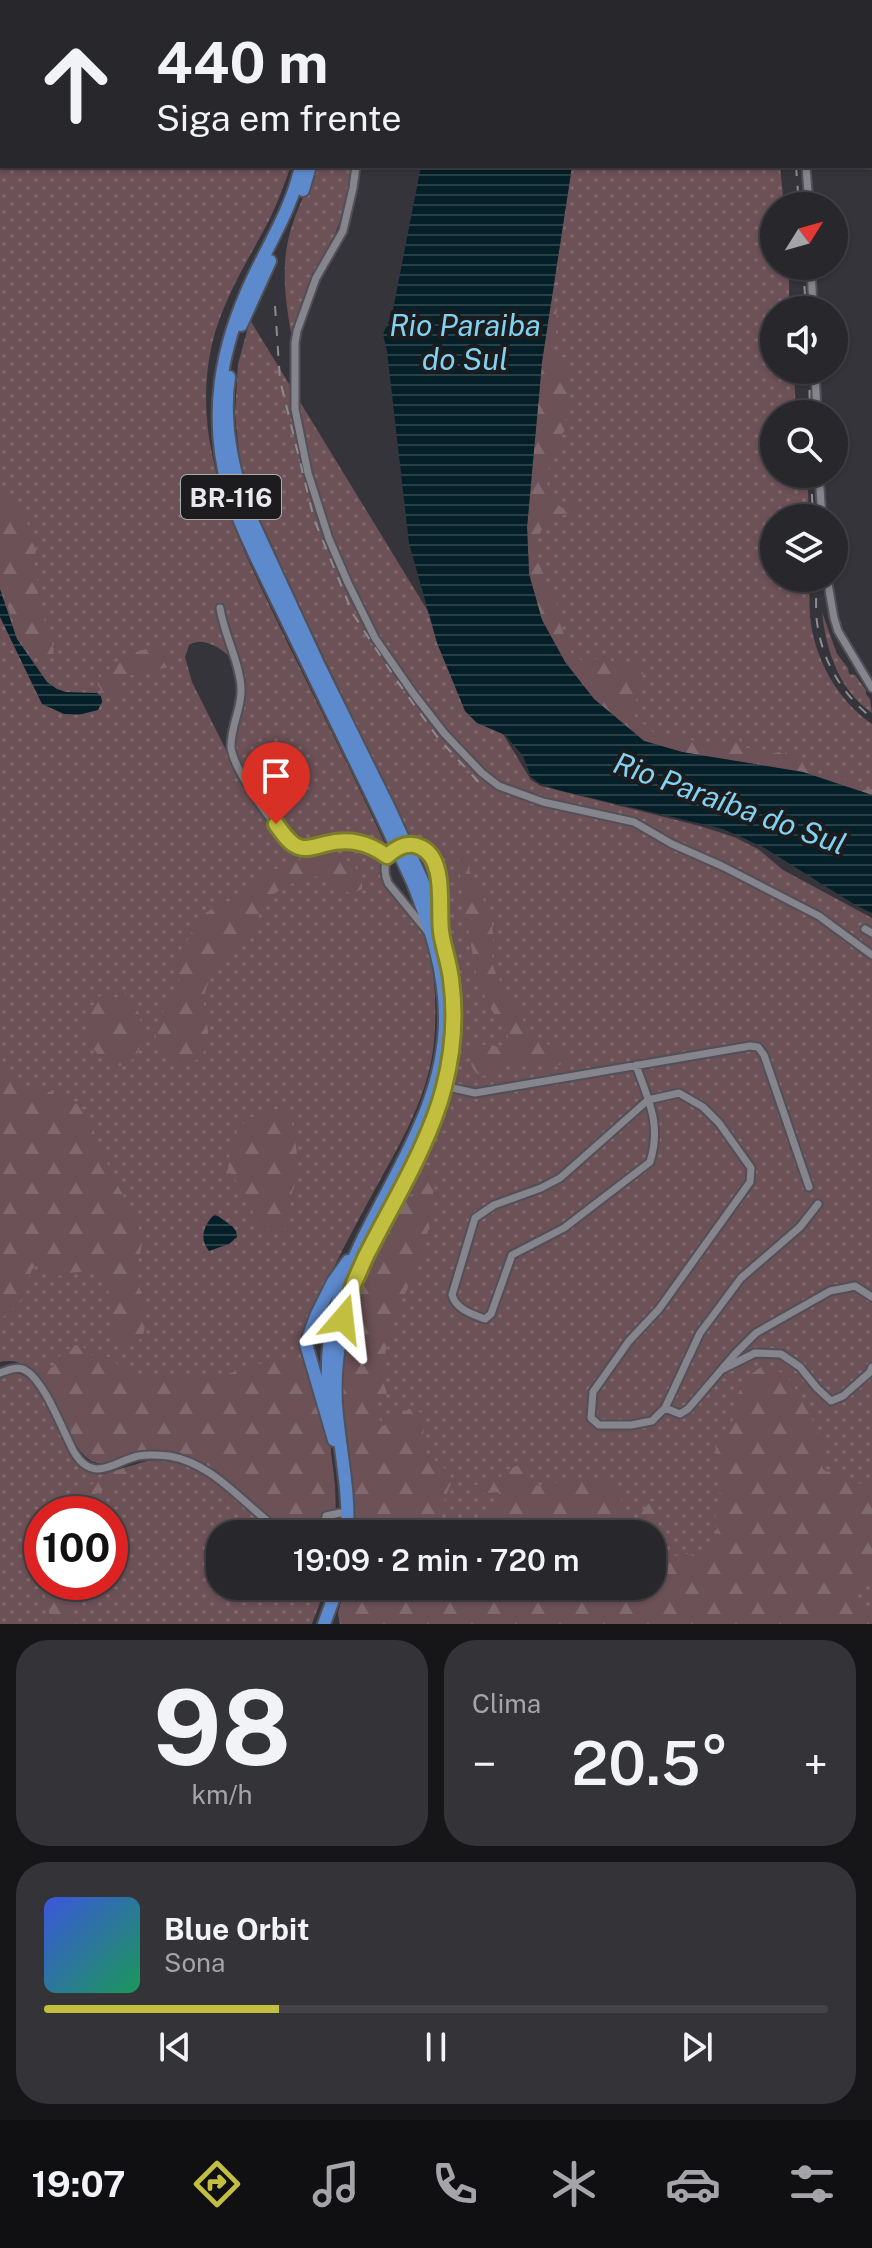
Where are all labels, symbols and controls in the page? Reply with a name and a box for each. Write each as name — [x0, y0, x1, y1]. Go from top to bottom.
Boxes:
text: 440 m — [156, 30, 328, 96]
icon: ahead — [24, 32, 128, 136]
text: Siga em frente — [156, 97, 402, 139]
north arrow — [760, 192, 848, 280]
map controls — [760, 192, 848, 592]
button: sound — [760, 296, 848, 384]
water label: Rio Paraiba do Sul — [389, 307, 541, 377]
button: search — [760, 400, 848, 488]
road number: BR-116 — [181, 475, 281, 519]
button: layers — [760, 504, 848, 592]
pin — [242, 742, 310, 824]
water label: Rio Paraíba do Sul — [609, 744, 851, 862]
icon: arrive — [254, 754, 298, 798]
position arrow — [301, 1277, 385, 1361]
speed limit sign: 100 — [24, 1496, 128, 1600]
text: 19:09 · 2 min · 720 m — [293, 1542, 579, 1578]
text: 98 — [153, 1666, 291, 1788]
text: Clima — [472, 1688, 541, 1719]
text: 20.5° — [571, 1728, 729, 1799]
text: − — [472, 1738, 496, 1790]
text: + — [804, 1738, 828, 1790]
text: km/h — [191, 1779, 253, 1810]
text: Blue Orbit — [164, 1911, 310, 1947]
text: Sona — [164, 1947, 225, 1978]
icon: previous — [153, 2025, 197, 2069]
icon: pause — [414, 2025, 458, 2069]
icon: next — [675, 2025, 719, 2069]
icon: directions — [189, 2156, 245, 2212]
icon: music — [308, 2156, 364, 2212]
icon: phone — [427, 2156, 483, 2212]
icon: climate — [546, 2156, 602, 2212]
icon: car — [665, 2156, 721, 2212]
icon: filters — [784, 2156, 840, 2212]
text: 19:07 — [32, 2163, 126, 2205]

